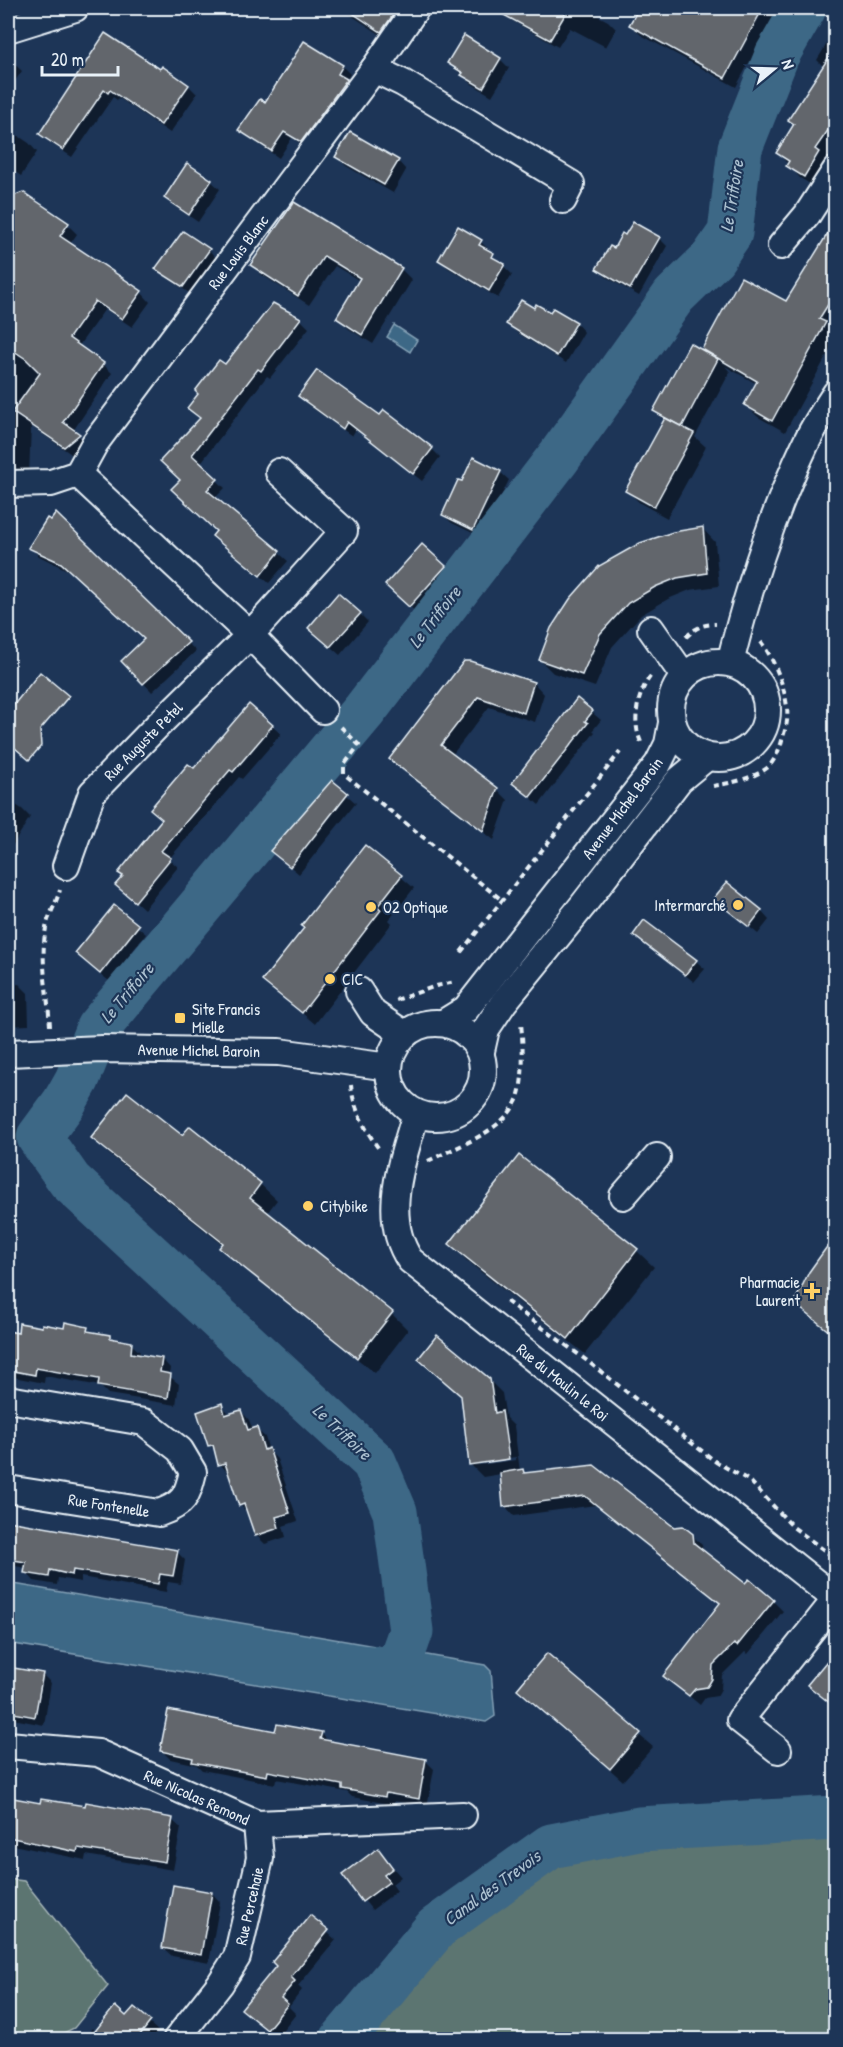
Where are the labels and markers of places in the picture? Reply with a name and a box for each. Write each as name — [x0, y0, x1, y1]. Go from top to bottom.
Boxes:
place label: Intermarché — [654, 894, 727, 916]
place label: O2 Optique — [383, 896, 449, 918]
marker: Intermarché — [731, 898, 745, 912]
marker: O2 Optique — [364, 900, 378, 914]
place label: CIC — [342, 968, 364, 990]
marker: CIC — [323, 972, 337, 986]
place label: Site Francis Mielle — [192, 998, 260, 1038]
marker: Site Francis Mielle — [173, 1011, 187, 1025]
place label: Citybike — [320, 1195, 368, 1217]
marker: Citybike — [301, 1199, 315, 1213]
place label: Pharmacie Laurent — [740, 1271, 801, 1311]
marker: Pharmacie Laurent — [805, 1284, 819, 1298]

